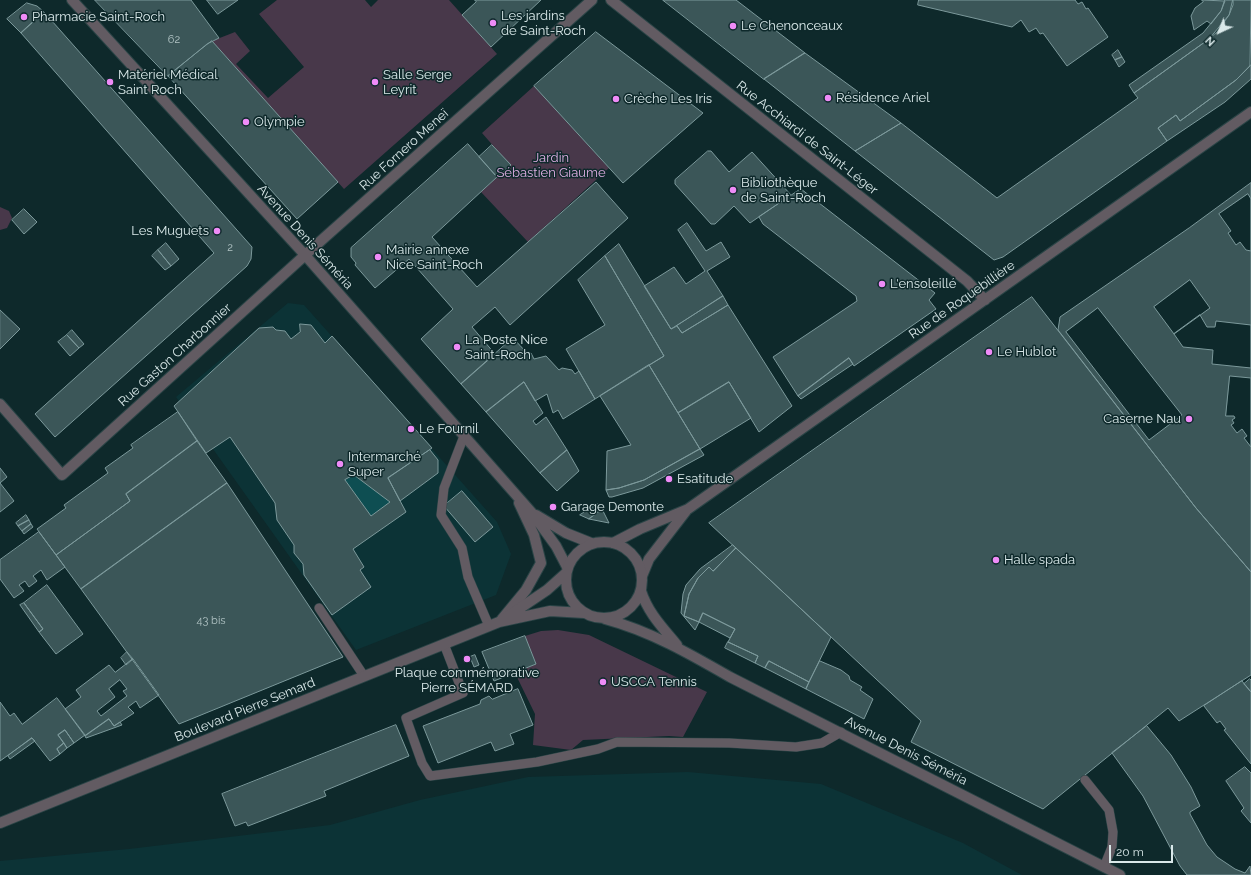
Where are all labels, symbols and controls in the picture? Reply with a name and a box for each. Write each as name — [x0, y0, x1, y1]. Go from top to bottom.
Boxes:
place label: Les jardins de Saint-Roch — [501, 8, 586, 39]
place label: Pharmacie Saint-Roch — [32, 9, 165, 25]
marker: Pharmacie Saint-Roch — [19, 12, 29, 22]
north arrow — [1199, 12, 1239, 52]
marker: Les jardins de Saint-Roch — [488, 18, 498, 28]
place label: Le Chenonceaux — [741, 18, 842, 34]
marker: Le Chenonceaux — [728, 21, 738, 31]
house number: 62 — [168, 33, 180, 47]
text: N — [1203, 33, 1218, 49]
place label: Matériel Médical Saint Roch — [118, 67, 218, 98]
place label: Salle Serge Leyrit — [383, 67, 452, 98]
marker: Matériel Médical Saint Roch — [105, 77, 115, 87]
marker: Salle Serge Leyrit — [370, 77, 380, 87]
street label: Rue Acchiardi de Saint-Léger — [733, 78, 881, 198]
place label: Résidence Ariel — [836, 90, 930, 106]
place label: Crèche Les Iris — [624, 91, 712, 107]
marker: Résidence Ariel — [823, 93, 833, 103]
marker: Crèche Les Iris — [611, 94, 621, 104]
street label: Rue Fornero Meneï — [356, 106, 452, 194]
place label: Olympie — [254, 114, 305, 130]
marker: Olympie — [241, 117, 251, 127]
park label: Jardin Sébastien Giaume — [496, 150, 606, 181]
place label: Bibliothèque de Saint-Roch — [741, 175, 826, 206]
street label: Avenue Denis Séméria — [254, 181, 356, 293]
marker: Bibliothèque de Saint-Roch — [728, 185, 738, 195]
place label: Les Muguets — [131, 223, 209, 239]
marker: Les Muguets — [212, 226, 222, 236]
house number: 2 — [227, 241, 233, 255]
place label: Mairie annexe Nice Saint-Roch — [386, 242, 483, 273]
marker: Mairie annexe Nice Saint-Roch — [373, 252, 383, 262]
street label: Rue de Roquebillière — [906, 258, 1018, 342]
place label: L'ensoleillé — [890, 276, 956, 292]
marker: L'ensoleillé — [877, 279, 887, 289]
street label: Rue Gaston Charbonnier — [115, 300, 235, 410]
place label: La Poste Nice Saint-Roch — [465, 332, 548, 363]
marker: La Poste Nice Saint-Roch — [452, 342, 462, 352]
place label: Le Hublot — [997, 344, 1056, 360]
marker: Le Hublot — [984, 347, 994, 357]
place label: Caserne Nau — [1103, 411, 1181, 427]
marker: Caserne Nau — [1184, 414, 1194, 424]
place label: Le Fournil — [419, 421, 479, 437]
marker: Le Fournil — [406, 424, 416, 434]
place label: Intermarché Super — [348, 449, 421, 480]
marker: Intermarché Super — [335, 459, 345, 469]
place label: Esatitude — [677, 471, 733, 487]
marker: Esatitude — [664, 474, 674, 484]
place label: Garage Demonte — [561, 499, 664, 515]
marker: Garage Demonte — [548, 502, 558, 512]
place label: Halle spada — [1004, 552, 1075, 568]
marker: Halle spada — [991, 555, 1001, 565]
house number: 43 bis — [196, 614, 226, 628]
marker: Plaque commémorative Pierre SÉMARD — [462, 654, 472, 664]
place label: Plaque commémorative Pierre SÉMARD — [395, 665, 539, 696]
place label: USCCA Tennis — [611, 674, 697, 690]
street label: Boulevard Pierre Semard — [172, 675, 318, 745]
marker: USCCA Tennis — [598, 677, 608, 687]
street label: Avenue Denis Séméria — [842, 713, 970, 789]
scale bar — [1111, 837, 1175, 863]
text: 20 m — [1116, 845, 1144, 859]

